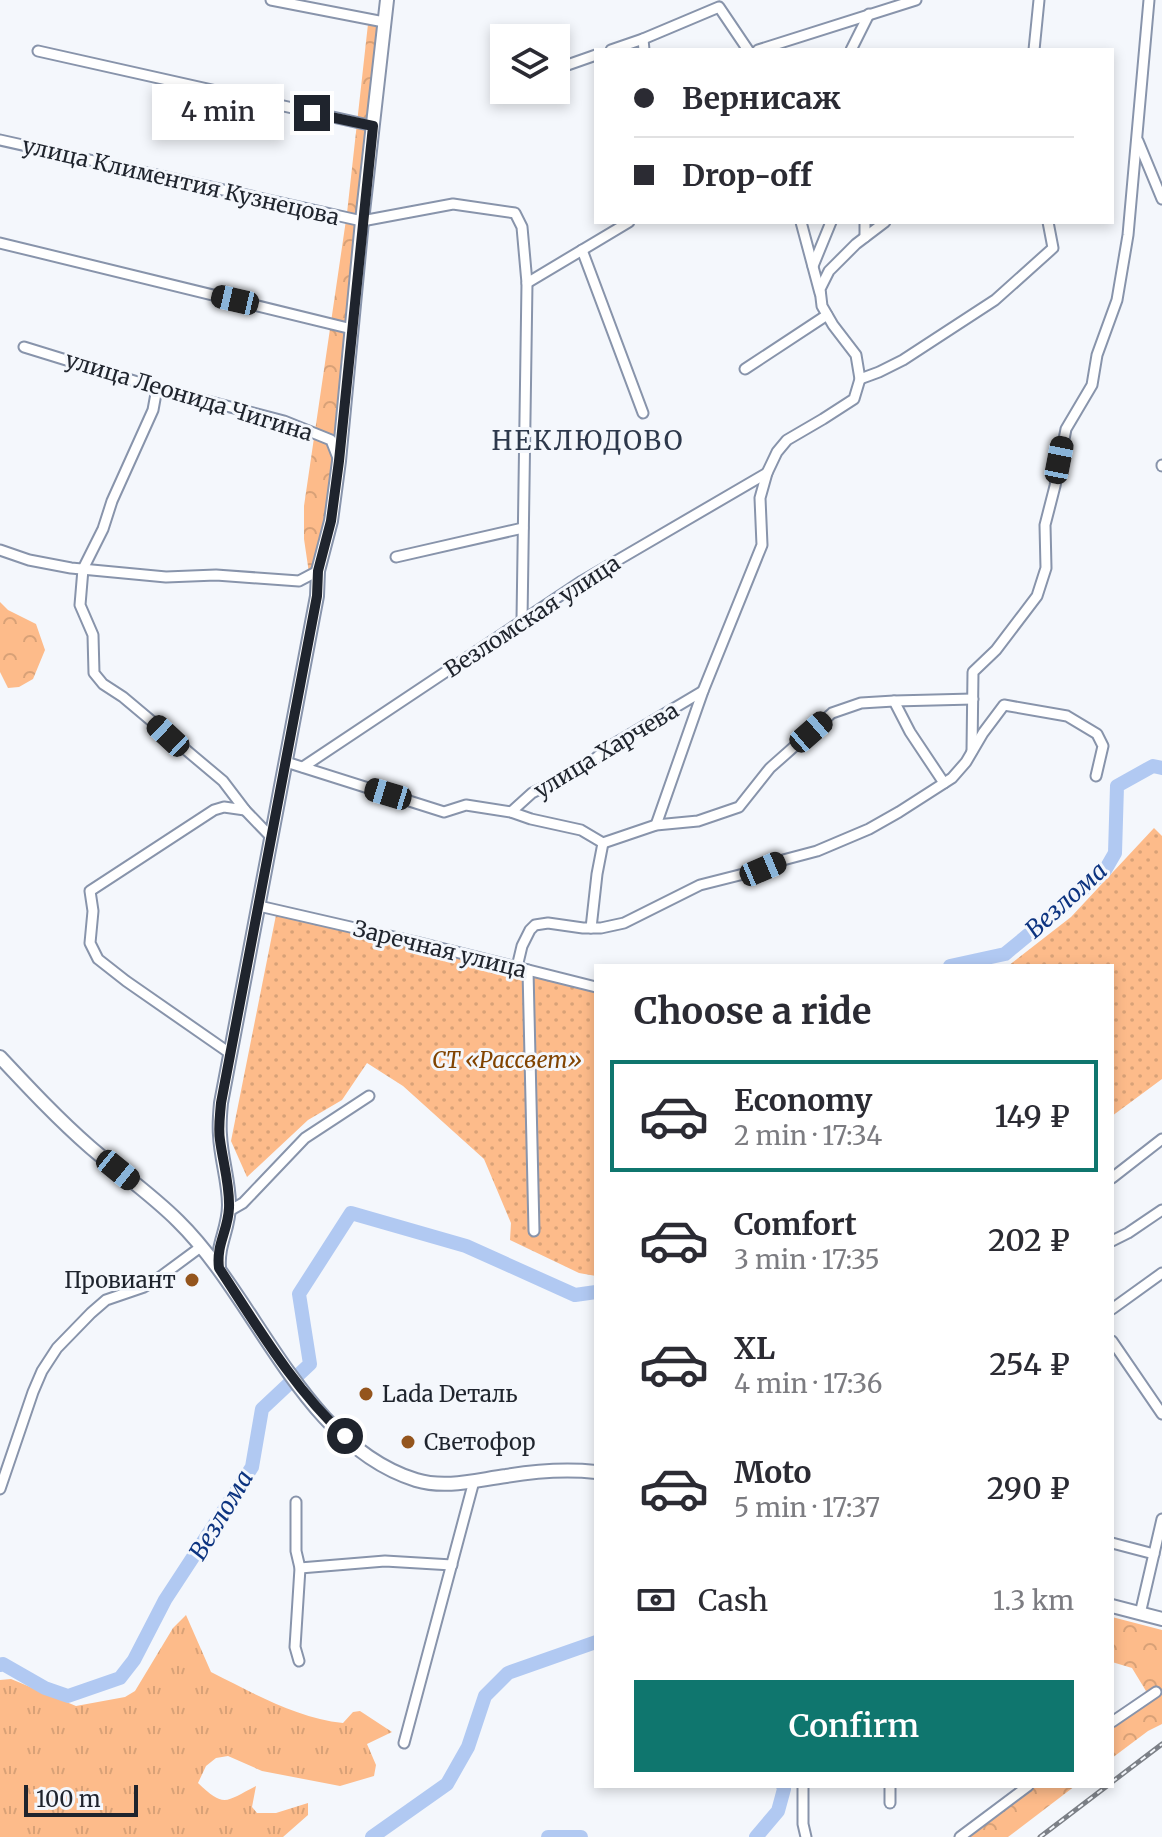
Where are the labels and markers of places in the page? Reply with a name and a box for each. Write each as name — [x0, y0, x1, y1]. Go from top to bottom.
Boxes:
place label: Провиант — [64, 1266, 176, 1294]
marker: Провиант — [183, 1271, 201, 1289]
place label: Lada Dеталь — [382, 1380, 518, 1408]
marker: Lada Dеталь — [357, 1385, 375, 1403]
place label: Светофор — [424, 1428, 535, 1456]
marker: Светофор — [399, 1433, 417, 1451]

